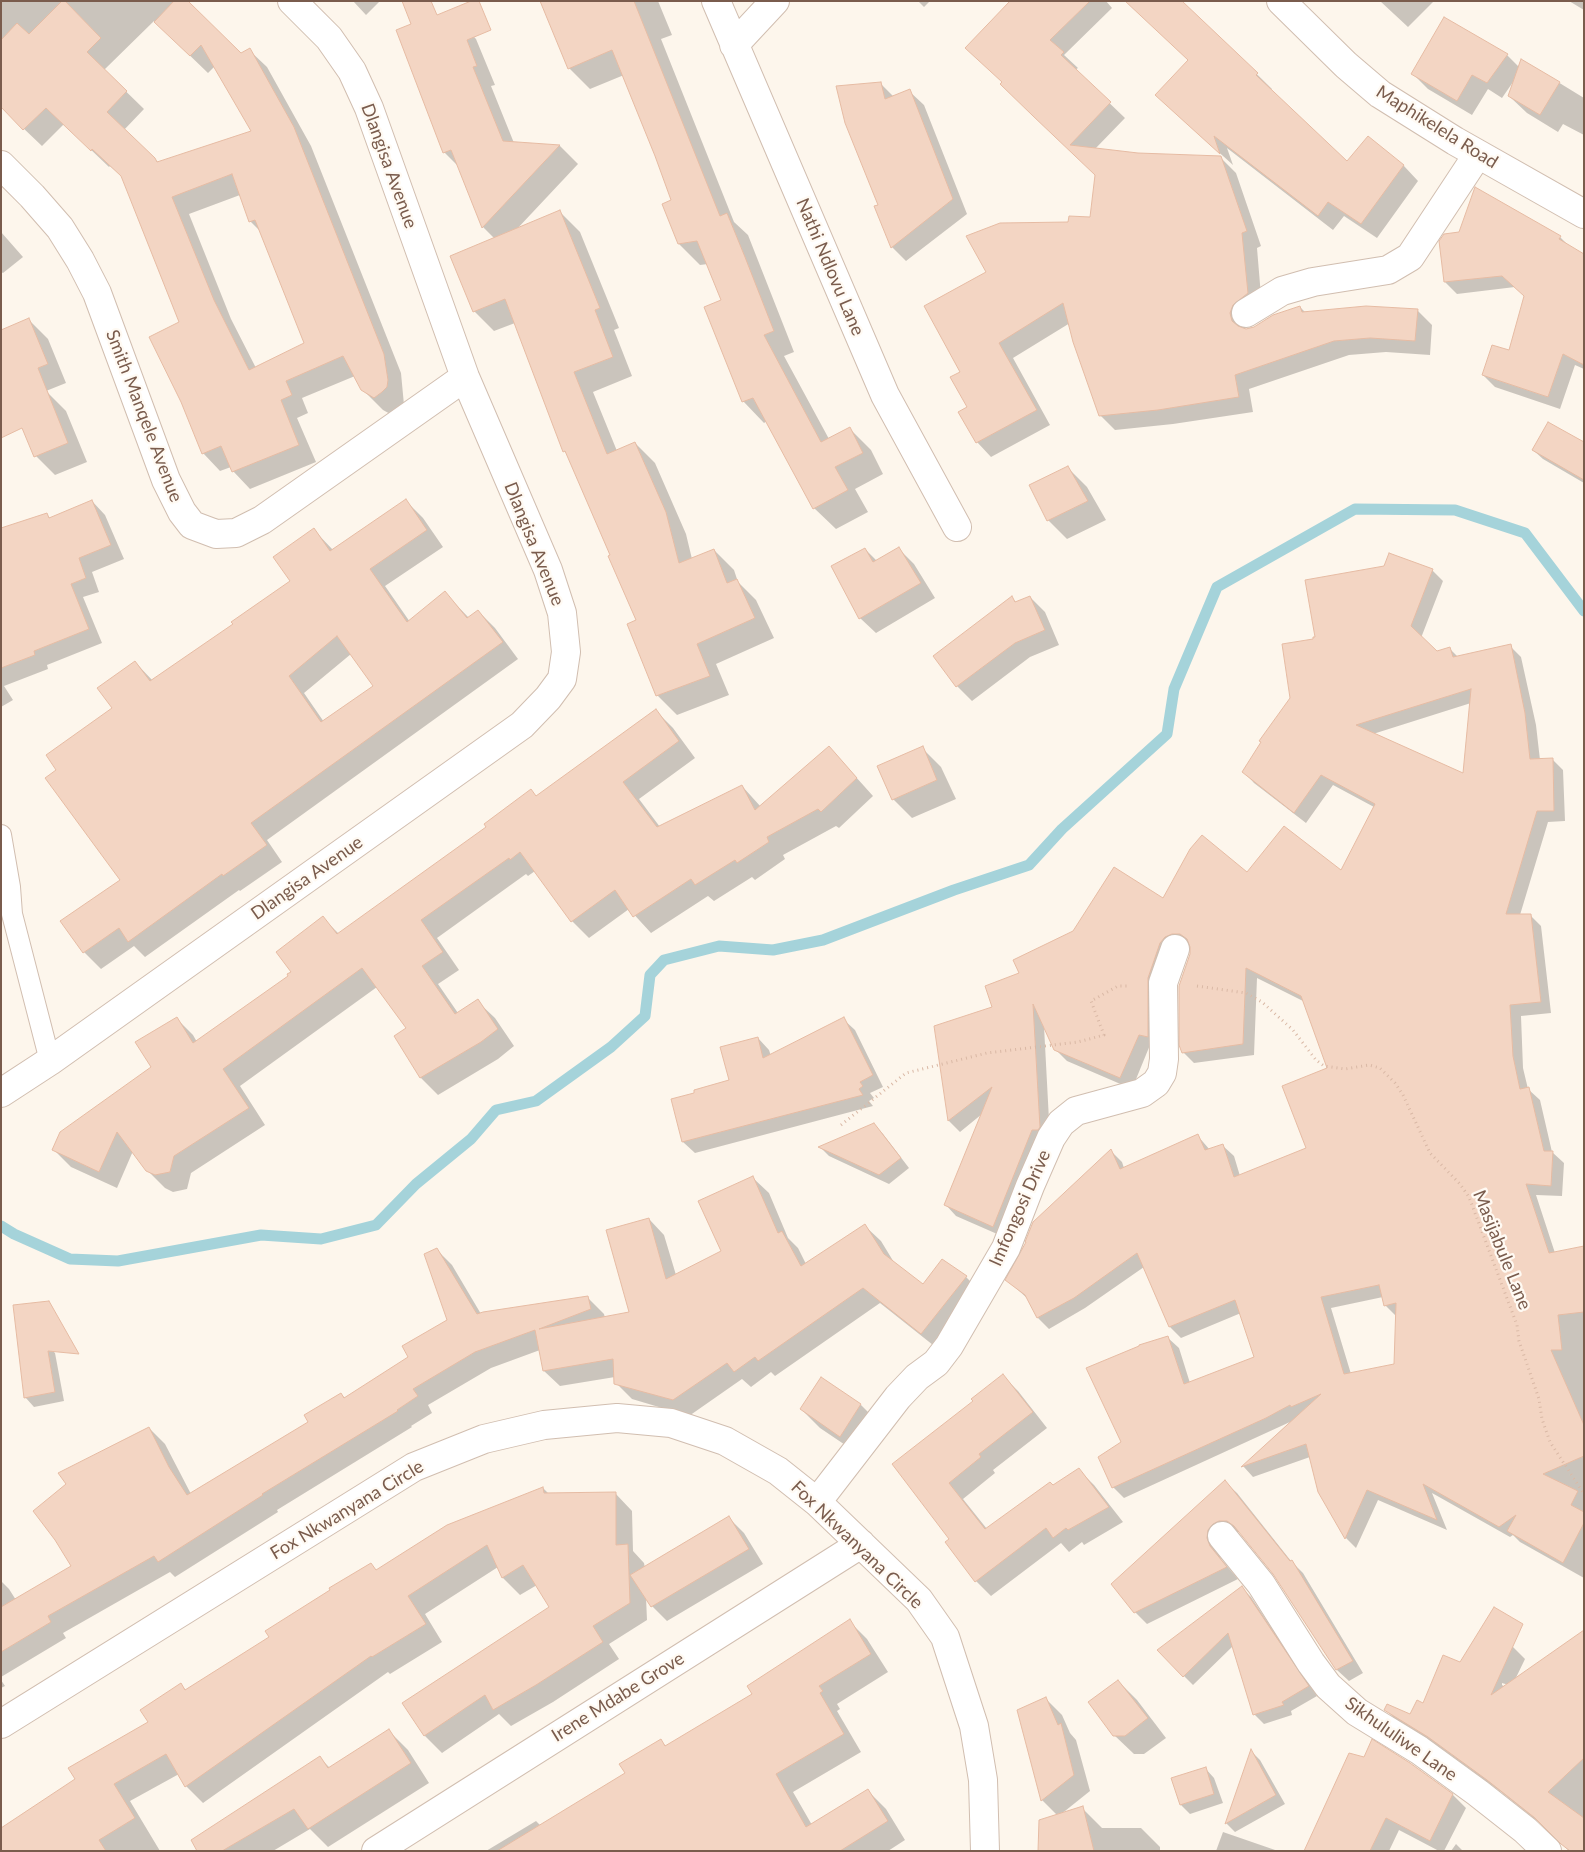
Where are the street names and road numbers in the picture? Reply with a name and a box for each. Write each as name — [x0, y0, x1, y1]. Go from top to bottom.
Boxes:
street label: Maphikelela Road — [1372, 81, 1502, 173]
street label: Dlangisa Avenue — [356, 101, 422, 231]
street label: Nathi Ndlovu Lane — [791, 195, 869, 339]
street label: Smith Manqele Avenue — [101, 327, 187, 505]
street label: Dlangisa Avenue — [499, 479, 569, 609]
street label: Dlangisa Avenue — [247, 831, 367, 925]
street label: Imfongosi Drive — [985, 1147, 1055, 1269]
street label: Masijabule Lane — [1468, 1187, 1536, 1313]
street label: Fox Nkwanyana Circle — [267, 1456, 427, 1564]
street label: Fox Nkwanyana Circle — [787, 1477, 927, 1613]
street label: Irene Mdabe Grove — [548, 1648, 688, 1746]
street label: Sikhululiwe Lane — [1341, 1692, 1461, 1786]

